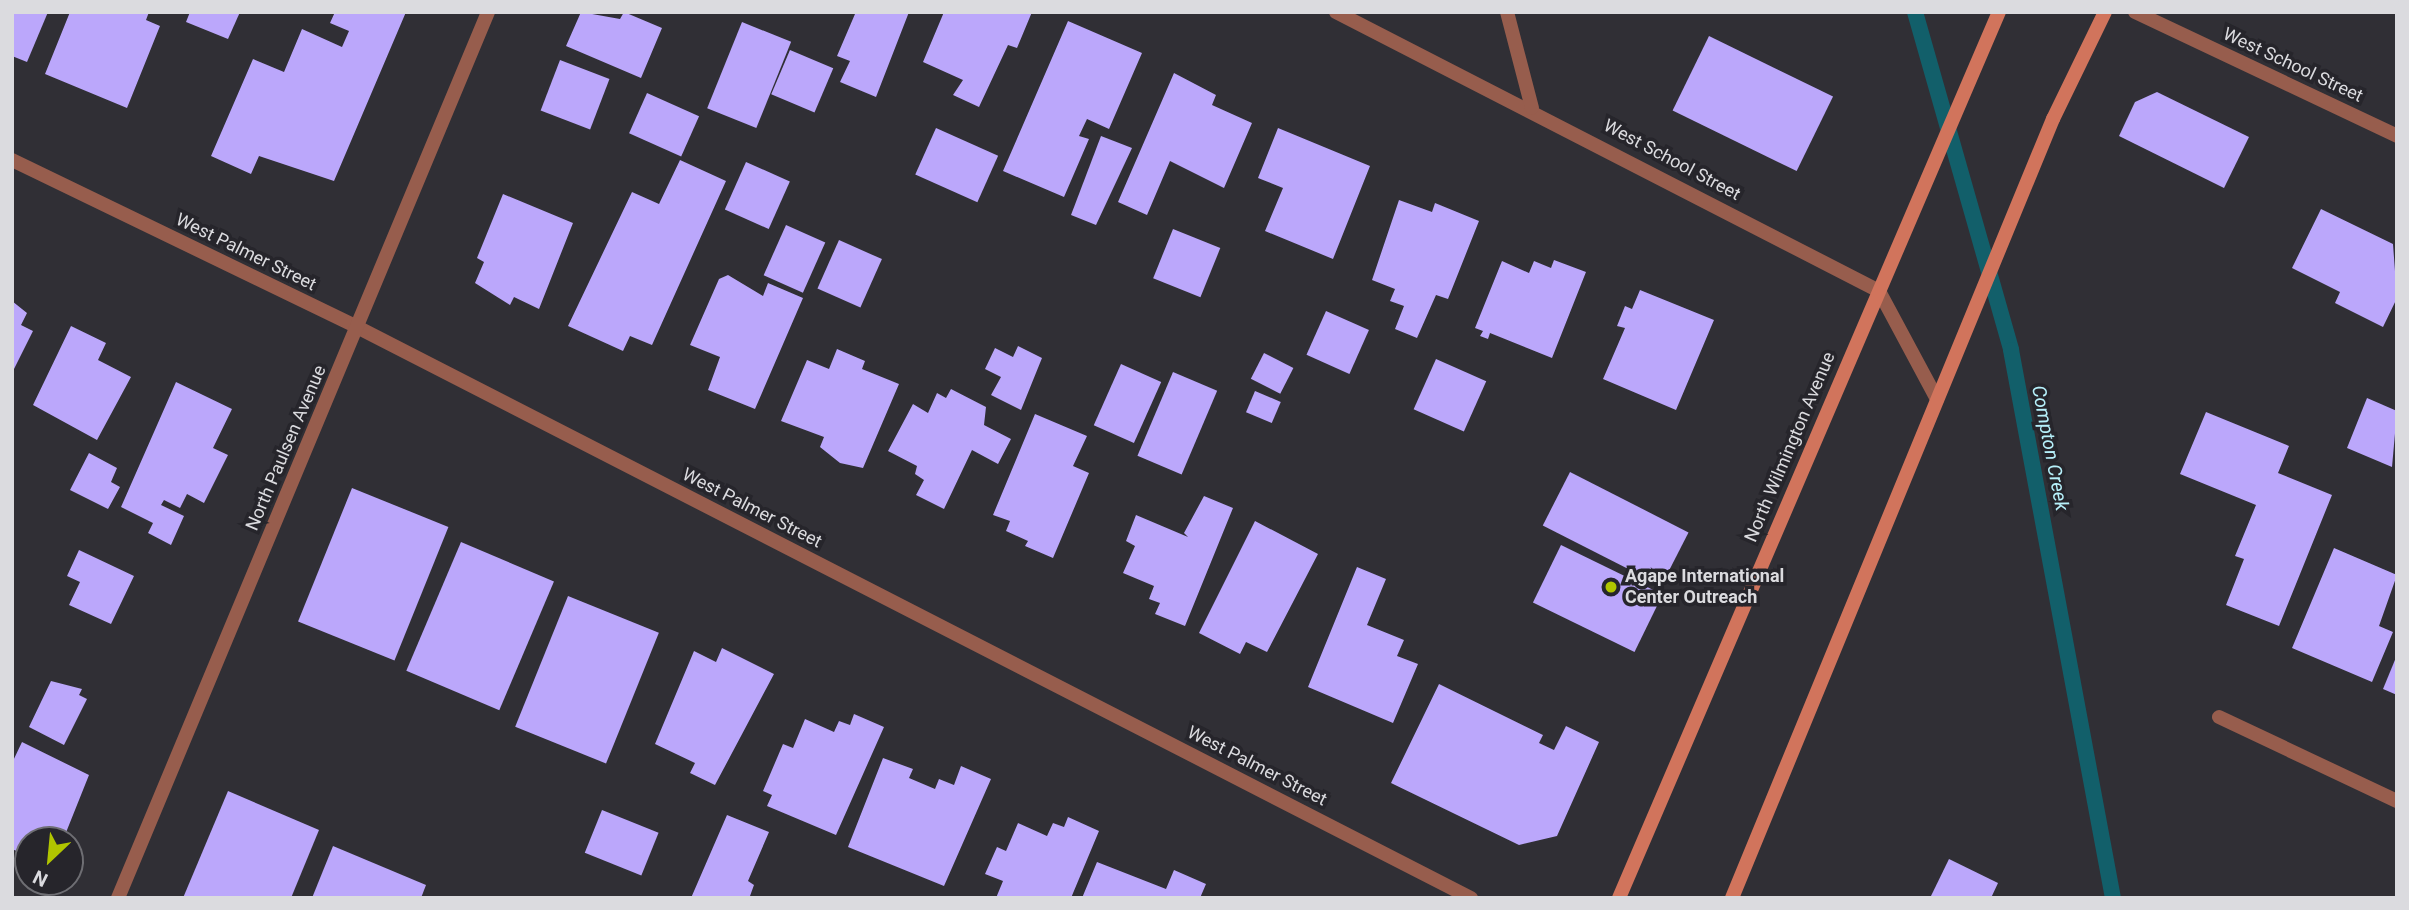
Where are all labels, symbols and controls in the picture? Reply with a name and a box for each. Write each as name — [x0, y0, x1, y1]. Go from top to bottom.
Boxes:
street label: West School Street — [2220, 23, 2366, 107]
street label: West School Street — [1600, 115, 1744, 205]
street label: West Palmer Street — [172, 209, 320, 295]
street label: North Wilmington Avenue — [1740, 349, 1840, 545]
street label: North Paulsen Avenue — [241, 362, 331, 534]
water label: Compton Creek — [2027, 383, 2073, 513]
street label: West Palmer Street — [679, 463, 825, 553]
place label: Agape International Center Outreach — [1625, 566, 1784, 608]
marker: Agape International Center Outreach — [1603, 579, 1619, 595]
street label: West Palmer Street — [1184, 721, 1330, 811]
north arrow — [14, 826, 84, 896]
text: N — [29, 865, 52, 892]

